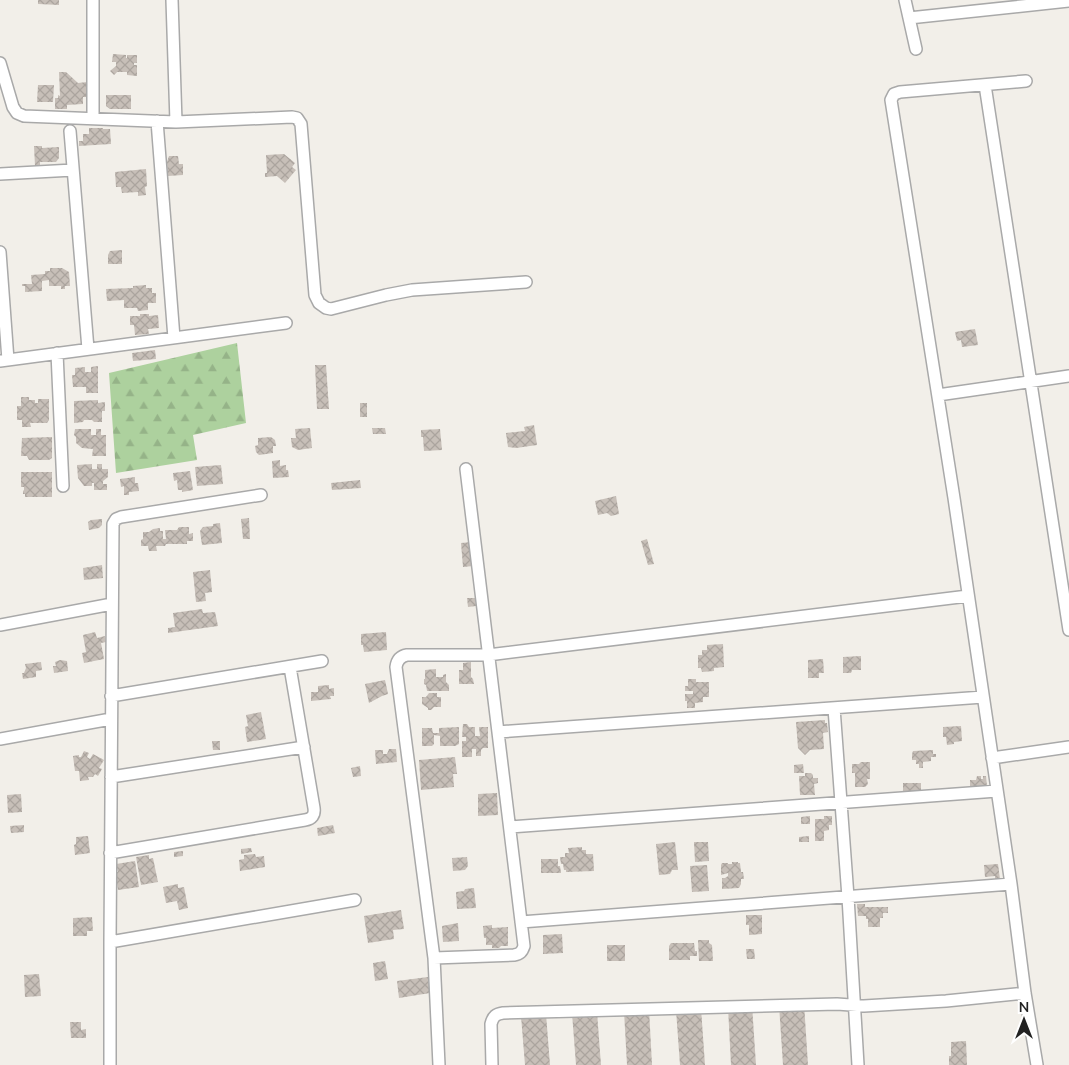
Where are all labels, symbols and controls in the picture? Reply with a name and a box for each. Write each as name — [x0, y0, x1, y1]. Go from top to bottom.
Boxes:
north arrow — [999, 995, 1049, 1045]
text: N — [1019, 998, 1029, 1017]

